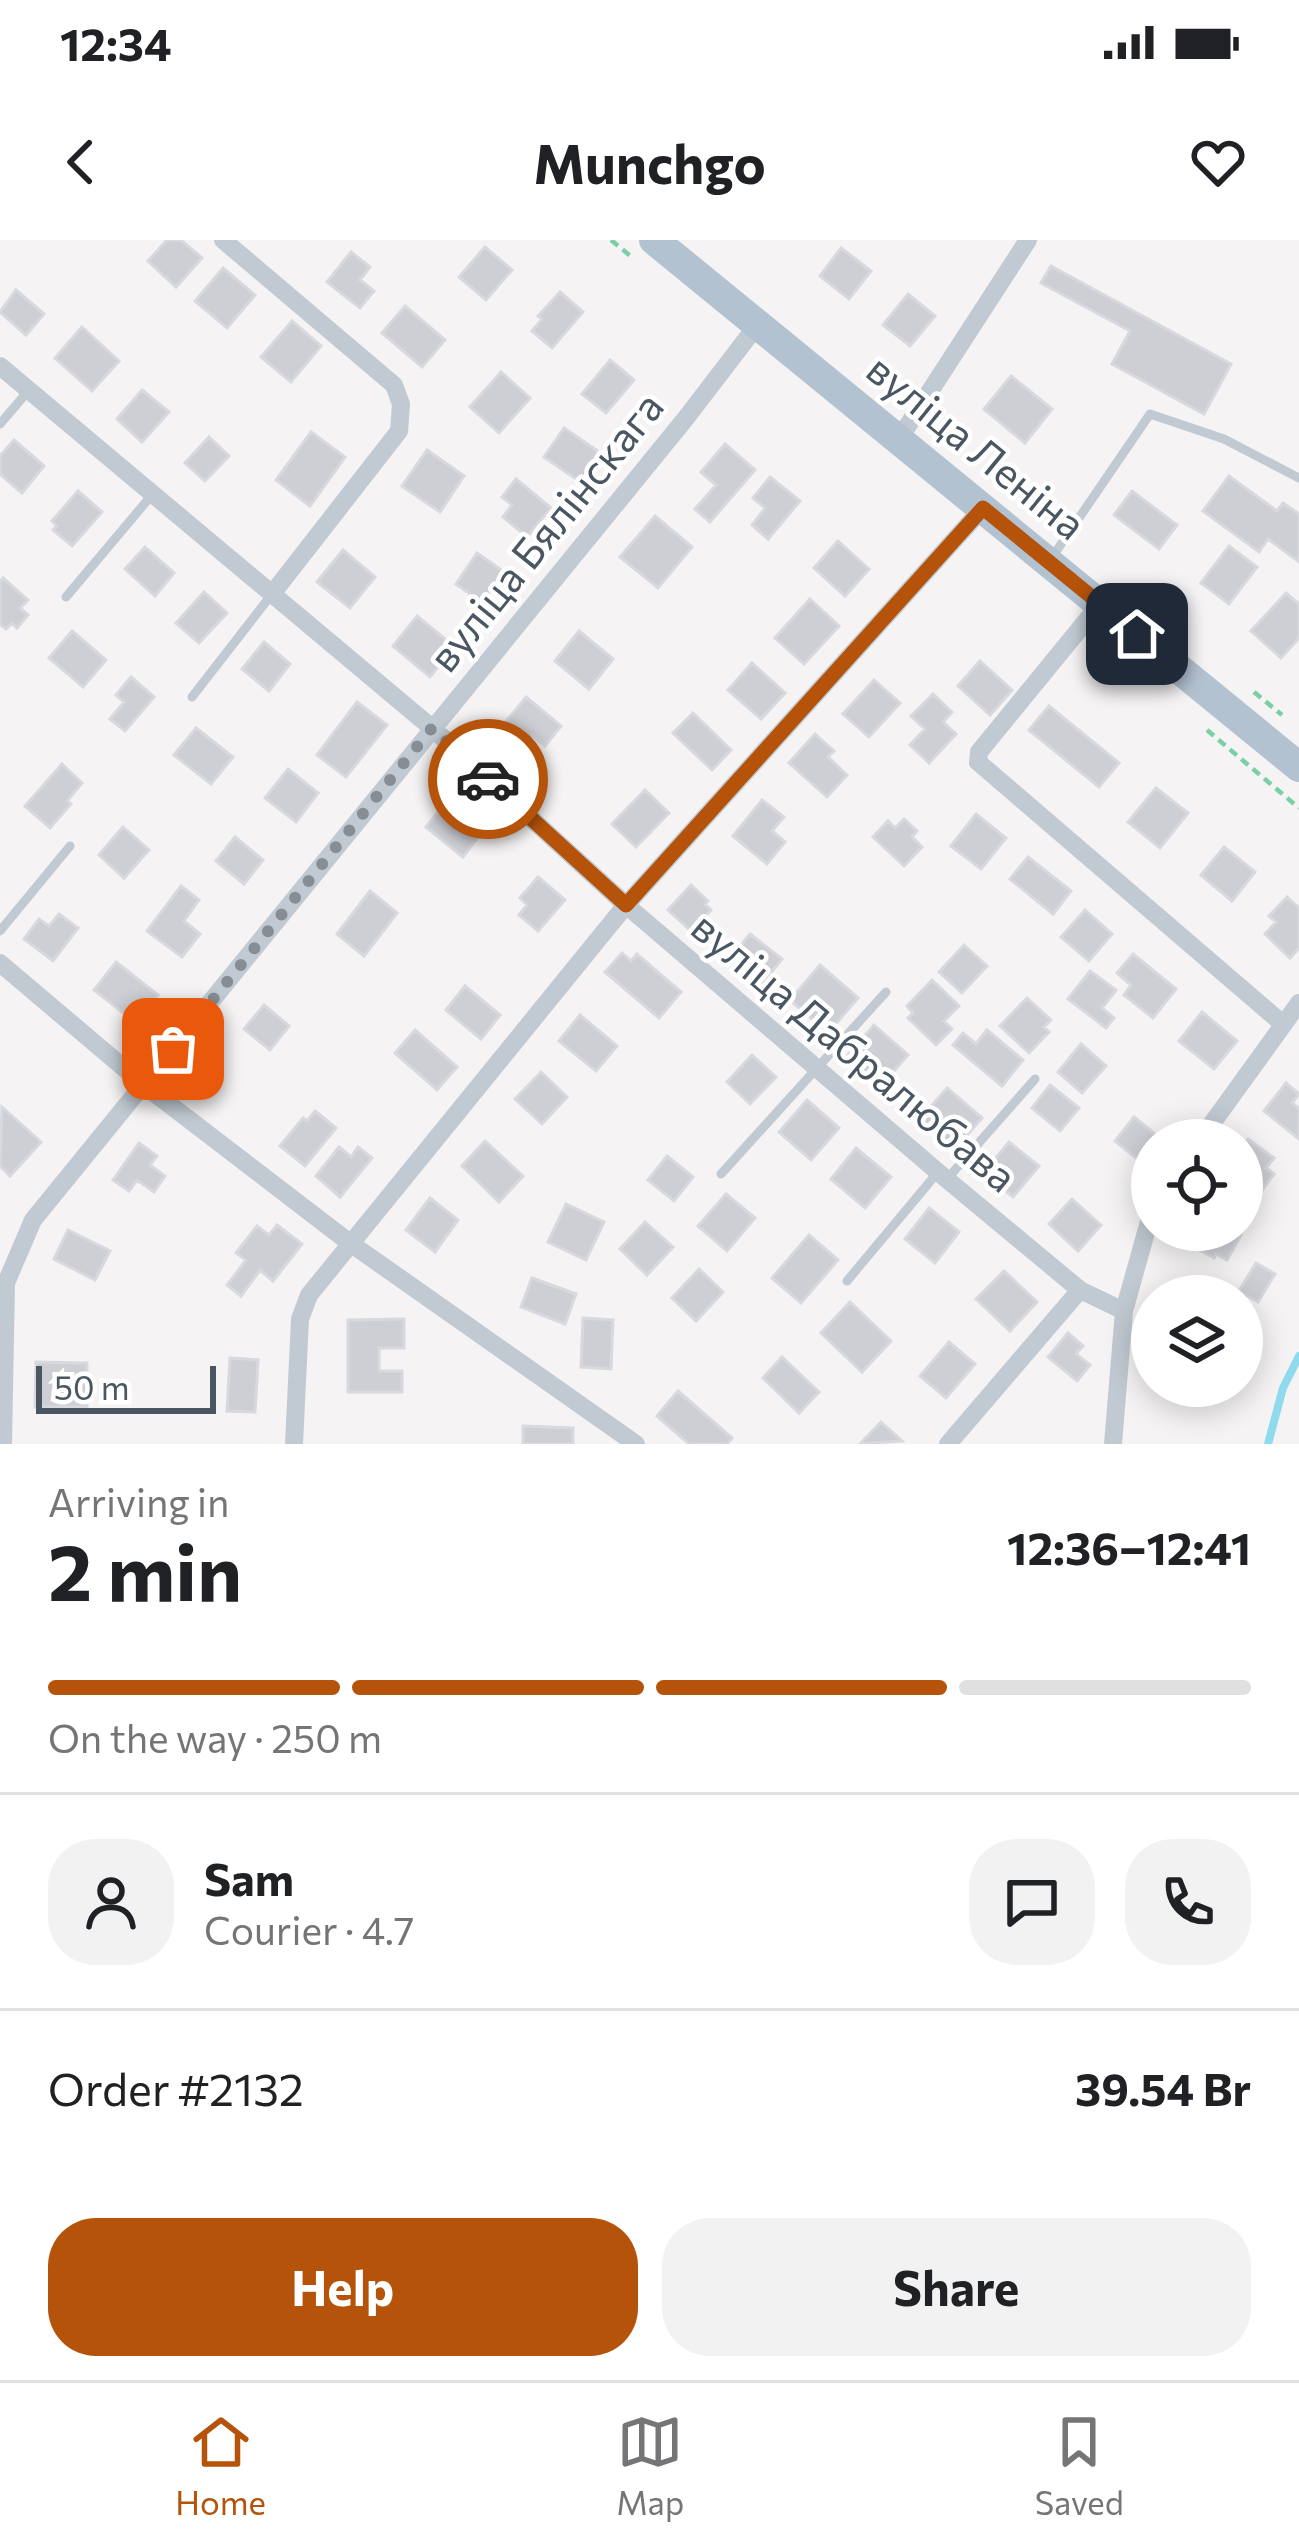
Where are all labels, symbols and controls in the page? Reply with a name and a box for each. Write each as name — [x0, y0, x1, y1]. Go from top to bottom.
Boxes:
text: 12:34 — [60, 15, 172, 70]
icon: back — [48, 129, 114, 195]
text: Munchgo — [533, 129, 766, 195]
icon: heart — [1185, 129, 1251, 195]
street label: вуліца Леніна — [858, 342, 1097, 549]
street label: вуліца Бялінскага — [416, 381, 673, 681]
pin — [1086, 583, 1188, 685]
icon: home — [1104, 601, 1170, 667]
courier — [428, 719, 548, 839]
icon: car — [455, 746, 521, 812]
street label: вуліца Дабралюбава — [682, 899, 1028, 1202]
pin — [122, 998, 224, 1100]
icon: bag — [140, 1016, 206, 1082]
map controls — [1131, 1119, 1263, 1407]
button: locate — [1131, 1119, 1263, 1251]
button: layers — [1131, 1275, 1263, 1407]
scale bar — [36, 1360, 216, 1413]
text: 50 m — [54, 1366, 130, 1407]
text: Arriving in — [48, 1477, 229, 1525]
text: 12:36–12:41 — [1007, 1519, 1251, 1574]
text: 2 min — [48, 1522, 242, 1617]
text: On the way · 250 m — [48, 1713, 382, 1761]
button: person — [48, 1839, 174, 1965]
button: chat — [969, 1839, 1095, 1965]
button: phone — [1125, 1839, 1251, 1965]
text: Sam — [204, 1850, 294, 1905]
text: Courier · 4.7 — [204, 1905, 414, 1953]
text: Order #2132 — [48, 2060, 304, 2115]
text: 39.54 Br — [1075, 2060, 1251, 2115]
button: Help — [48, 2218, 638, 2356]
button: Share — [662, 2218, 1251, 2356]
tab: Home — [175, 2409, 266, 2522]
tab: Map — [616, 2409, 684, 2522]
tab: Saved — [1035, 2409, 1124, 2522]

